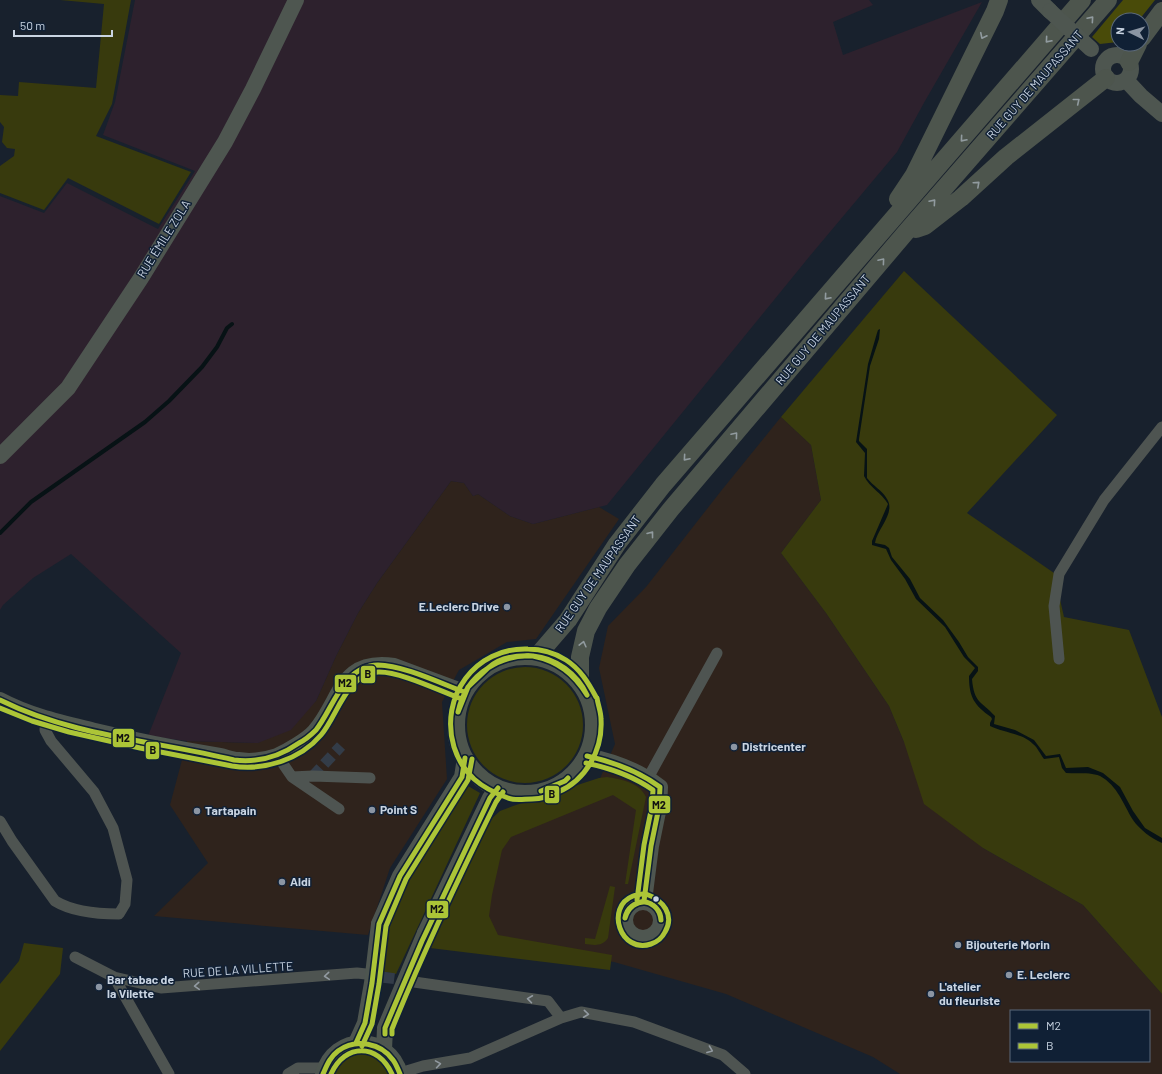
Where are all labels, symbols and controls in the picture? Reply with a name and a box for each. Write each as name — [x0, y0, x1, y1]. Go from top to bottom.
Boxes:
scale bar — [14, 12, 112, 38]
north arrow — [1110, 12, 1150, 52]
one-way arrow — [1087, 16, 1094, 24]
text: 50 m — [20, 18, 45, 32]
street label: RUE GUY DE MAUPASSANT — [983, 27, 1085, 142]
text: N — [1113, 27, 1126, 35]
one-way arrow — [980, 31, 988, 39]
one-way arrow — [1045, 35, 1052, 43]
one-way arrow — [1072, 98, 1079, 105]
one-way arrow — [960, 134, 967, 141]
one-way arrow — [972, 181, 980, 188]
street label: RUE ÉMILE ZOLA — [134, 197, 193, 280]
one-way arrow — [928, 199, 935, 207]
one-way arrow — [878, 258, 885, 265]
street label: RUE GUY DE MAUPASSANT — [772, 271, 873, 387]
one-way arrow — [824, 292, 831, 299]
one-way arrow — [730, 432, 737, 439]
one-way arrow — [684, 454, 691, 461]
street label: RUE GUY DE MAUPASSANT — [551, 512, 643, 635]
one-way arrow — [647, 532, 654, 539]
place label: E.Leclerc Drive — [419, 599, 499, 613]
marker: E.Leclerc Drive — [502, 602, 512, 612]
one-way arrow — [579, 641, 587, 647]
line badge: B — [360, 665, 376, 684]
text: B — [365, 667, 372, 680]
line badge: M2 — [334, 674, 357, 693]
text: M2 — [338, 676, 352, 689]
line badge: M2 — [112, 728, 135, 748]
text: M2 — [116, 731, 130, 744]
place label: Districenter — [742, 739, 806, 753]
line badge: B — [145, 741, 160, 760]
marker: Districenter — [729, 742, 739, 752]
text: B — [150, 743, 157, 756]
line badge: B — [544, 785, 560, 804]
text: B — [549, 787, 556, 800]
line badge: M2 — [648, 795, 671, 814]
text: M2 — [652, 798, 666, 811]
place label: Point S — [380, 802, 417, 816]
place label: Tartapain — [205, 803, 256, 817]
marker: Point S — [367, 805, 377, 815]
marker: Tartapain — [192, 806, 202, 816]
place label: Aldi — [290, 874, 311, 888]
marker: Aldi — [277, 877, 287, 887]
unlabelled marker — [651, 894, 661, 904]
line badge: M2 — [426, 900, 449, 919]
text: M2 — [430, 902, 444, 915]
place label: Bijouterie Morin — [966, 937, 1050, 951]
marker: Bijouterie Morin — [953, 940, 963, 950]
street label: RUE DE LA VILLETTE — [182, 958, 294, 980]
place label: E. Leclerc — [1017, 967, 1070, 981]
marker: E. Leclerc — [1004, 970, 1014, 980]
one-way arrow — [324, 971, 330, 980]
place label: Bar tabac de la Vilette — [107, 972, 174, 1000]
place label: L'atelier du fleuriste — [939, 979, 1001, 1007]
one-way arrow — [194, 981, 200, 990]
marker: Bar tabac de la Vilette — [94, 982, 104, 992]
marker: L'atelier du fleuriste — [926, 989, 936, 999]
one-way arrow — [527, 995, 533, 1004]
one-way arrow — [582, 1009, 589, 1018]
legend — [1010, 1010, 1150, 1062]
text: M2 — [1046, 1018, 1061, 1032]
text: B — [1046, 1038, 1054, 1052]
one-way arrow — [706, 1046, 713, 1054]
one-way arrow — [434, 1060, 441, 1069]

